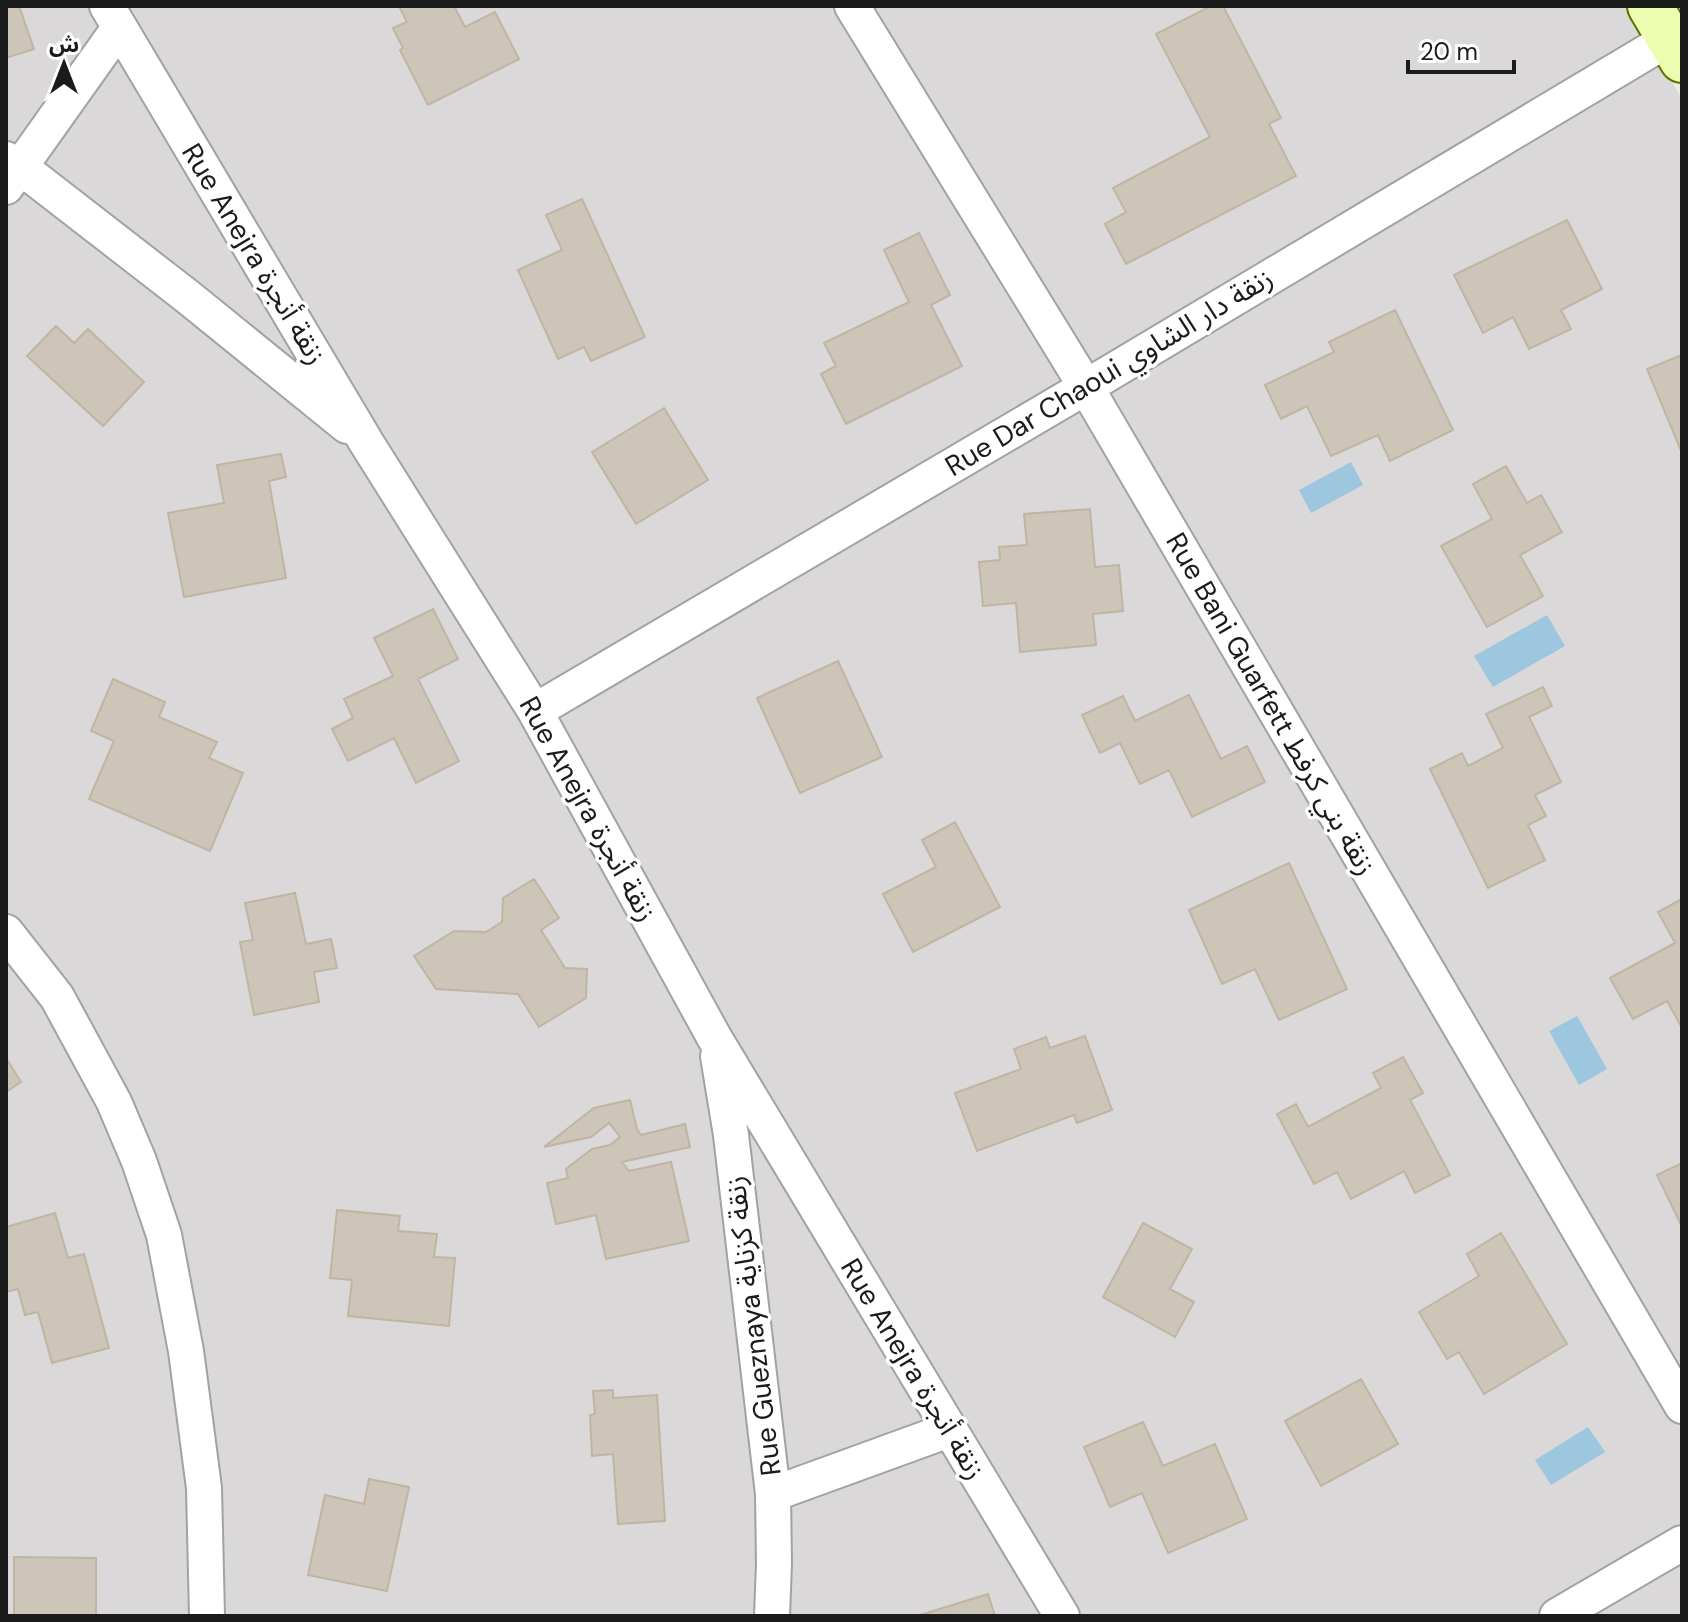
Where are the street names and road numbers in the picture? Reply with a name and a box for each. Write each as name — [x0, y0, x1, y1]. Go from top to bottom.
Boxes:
street label: Rue Anejra زنقة أنجرة — [173, 137, 335, 371]
street label: Rue Dar Chaoui زنقة دار الشاوي — [938, 259, 1281, 487]
street label: Rue Bani Guarfett زنقة بني كرفط — [1155, 526, 1384, 883]
street label: Rue Anejra زنقة أنجرة — [511, 690, 665, 928]
street label: Rue Gueznaya زنقة كزناية — [716, 1174, 790, 1478]
street label: Rue Anejra زنقة أنجرة — [832, 1252, 994, 1486]

